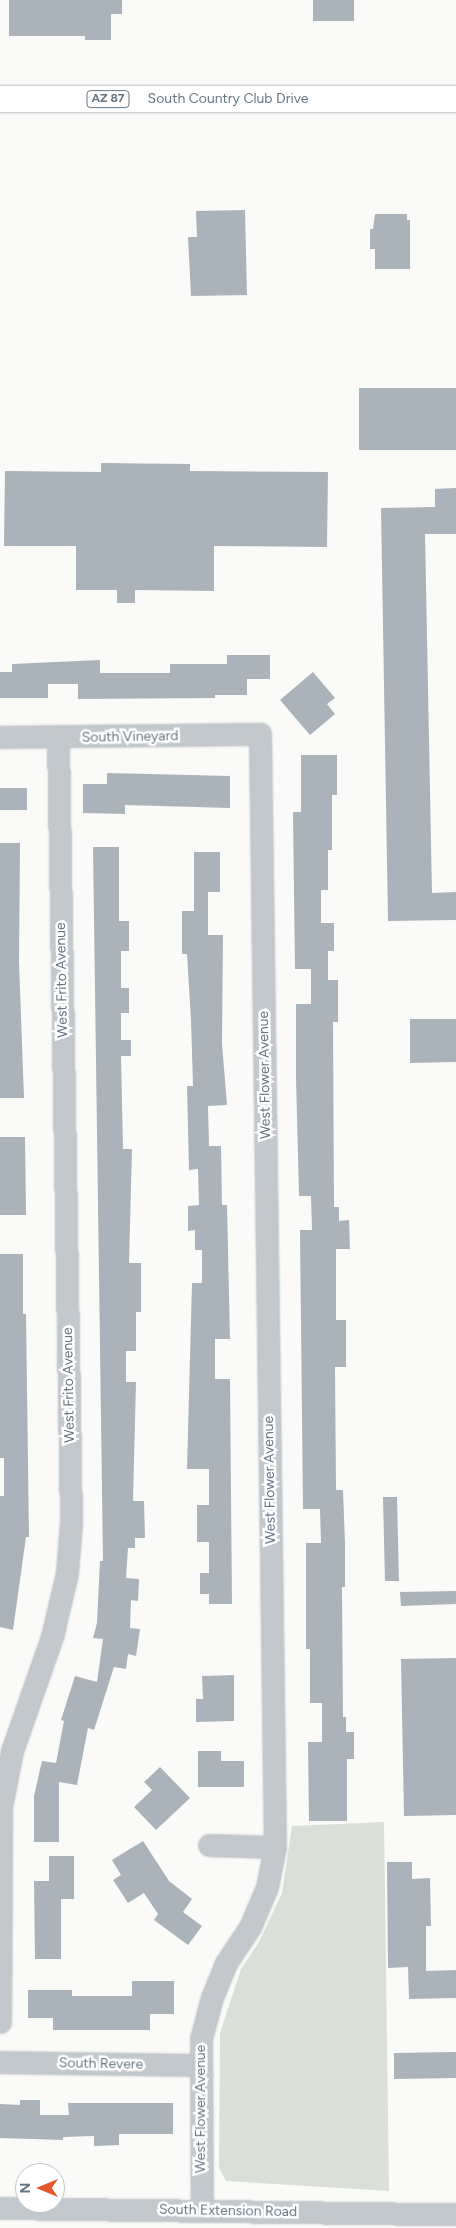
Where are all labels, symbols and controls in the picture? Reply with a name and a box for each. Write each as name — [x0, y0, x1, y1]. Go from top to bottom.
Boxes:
road number: AZ 87 — [86, 90, 130, 108]
street label: South Country Club Drive — [148, 91, 308, 107]
street label: South Vineyard — [82, 728, 178, 746]
street label: West Frito Avenue — [53, 922, 71, 1038]
street label: West Flower Avenue — [255, 1011, 275, 1139]
street label: West Frito Avenue — [60, 1327, 78, 1443]
street label: West Flower Avenue — [260, 1416, 280, 1544]
street label: West Flower Avenue — [193, 2045, 209, 2173]
street label: South Revere — [59, 2055, 143, 2073]
north arrow — [15, 2163, 65, 2213]
text: N — [17, 2183, 34, 2193]
street label: South Extension Road — [159, 2201, 297, 2221]

